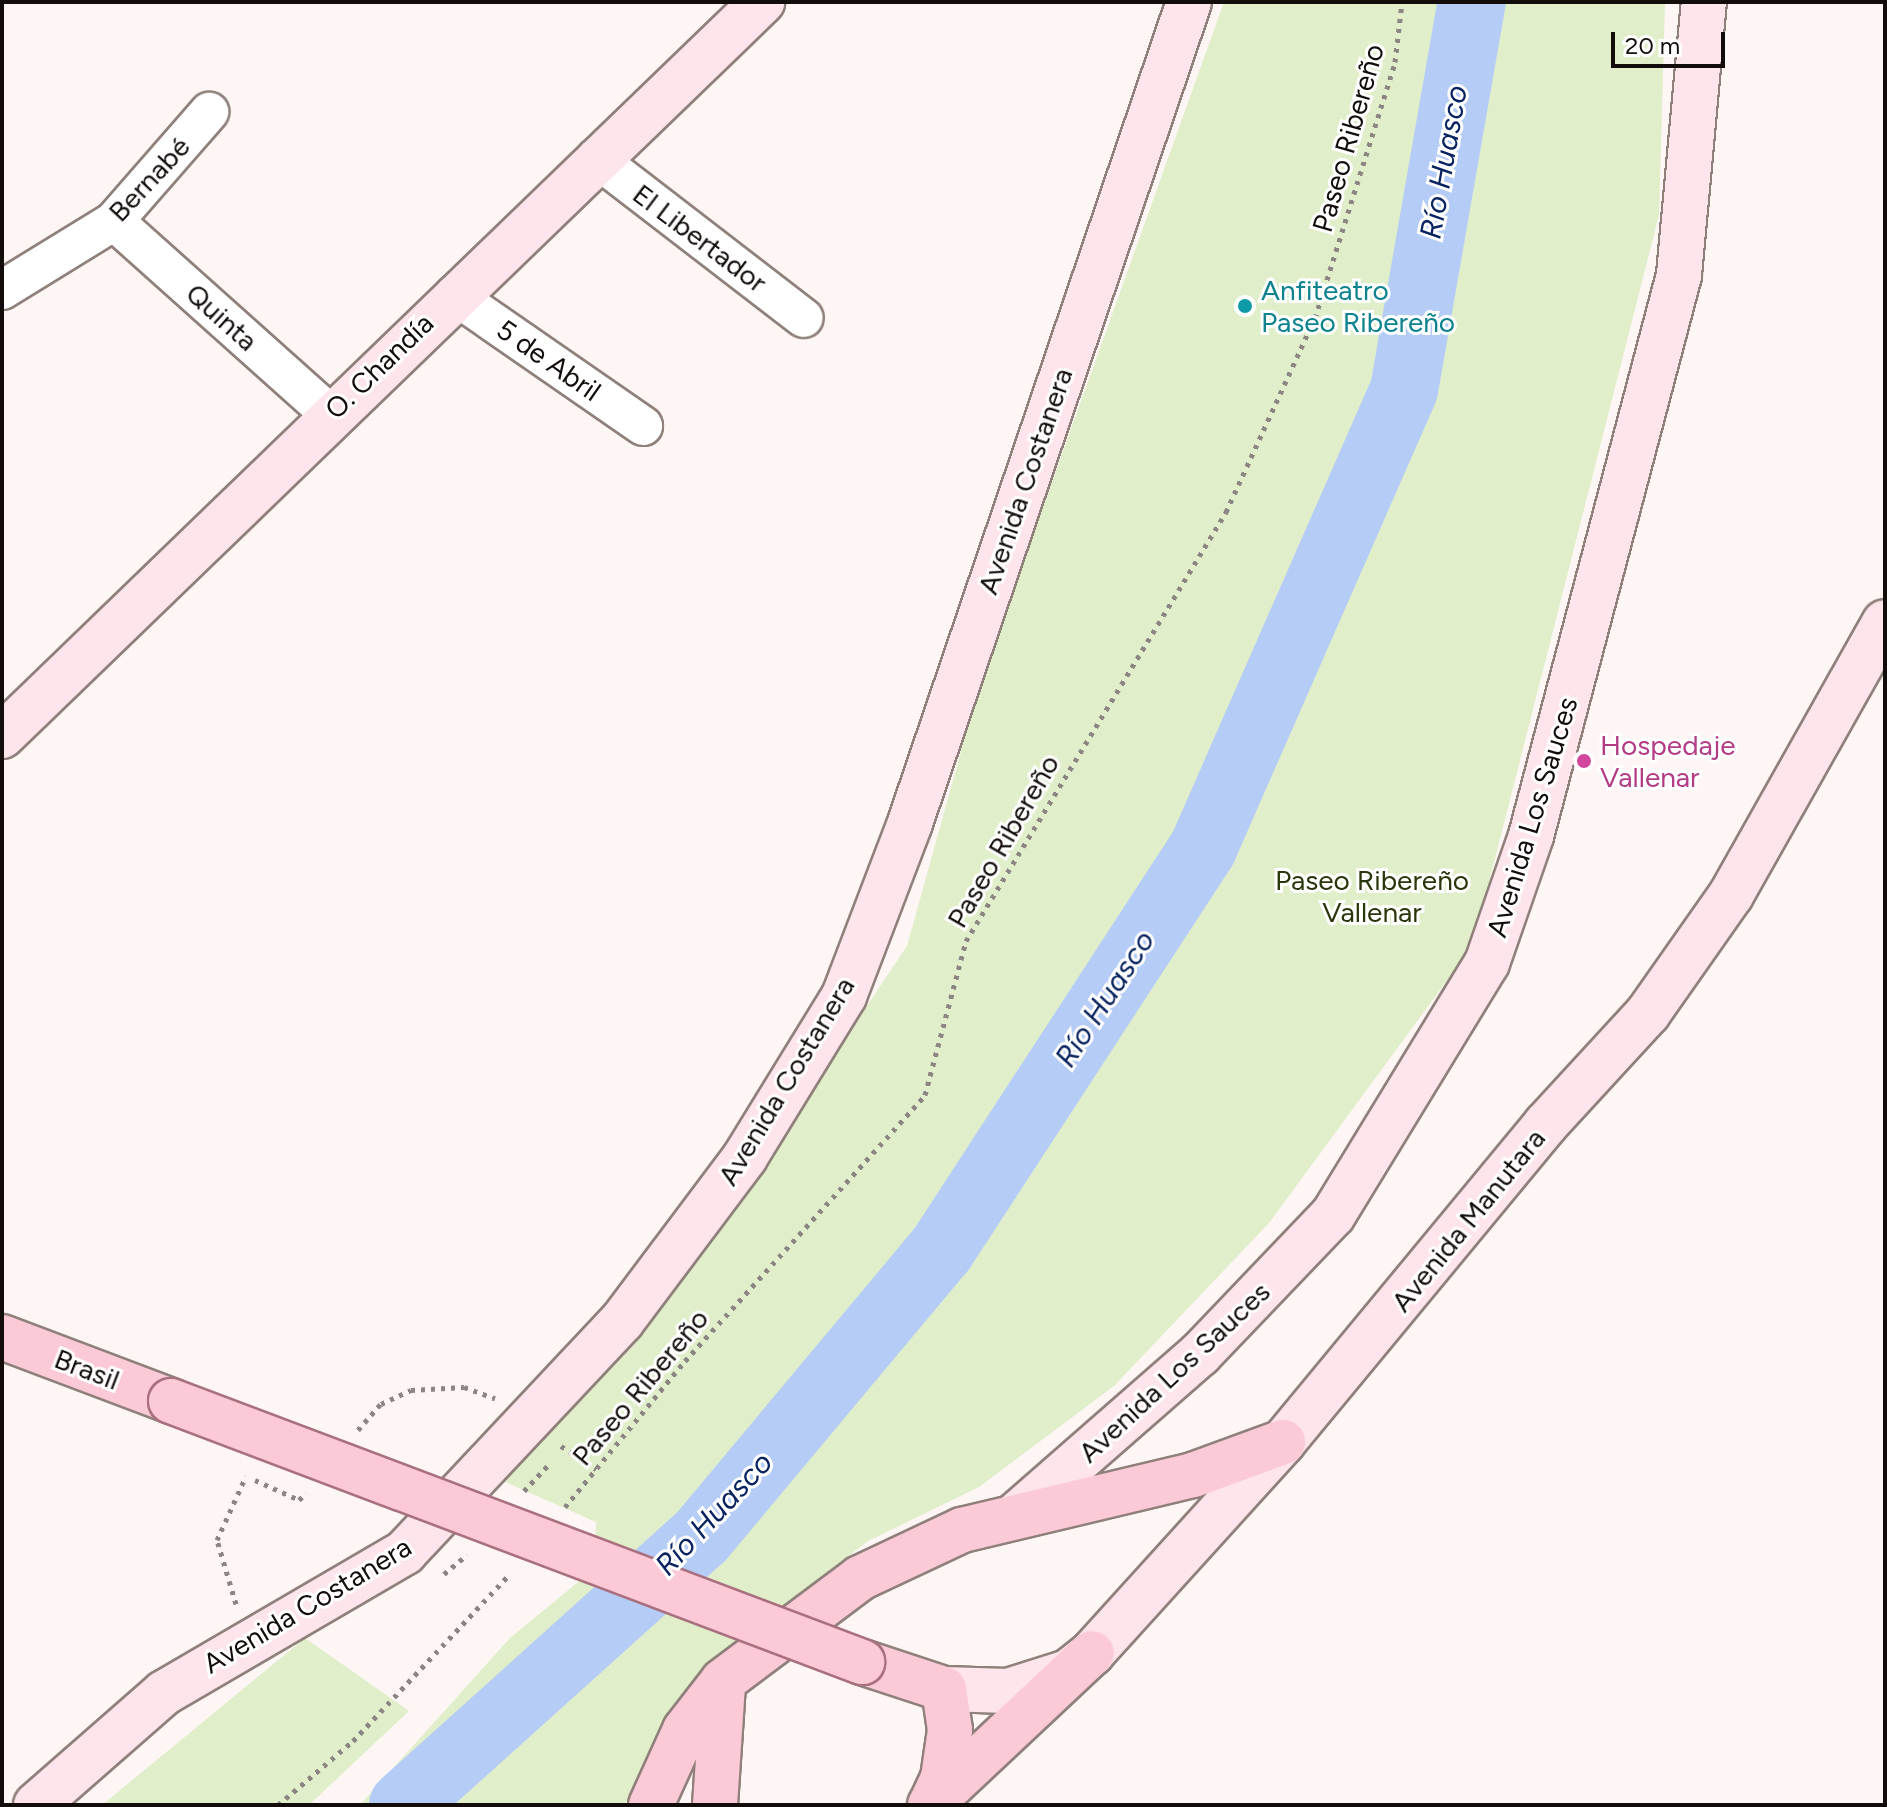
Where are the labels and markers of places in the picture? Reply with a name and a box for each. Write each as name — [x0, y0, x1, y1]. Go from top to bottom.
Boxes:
place label: Anfiteatro Paseo Ribereño — [1261, 273, 1455, 339]
marker: Anfiteatro Paseo Ribereño — [1236, 297, 1254, 315]
place label: Hospedaje Vallenar — [1600, 728, 1736, 794]
marker: Hospedaje Vallenar — [1575, 752, 1593, 770]

